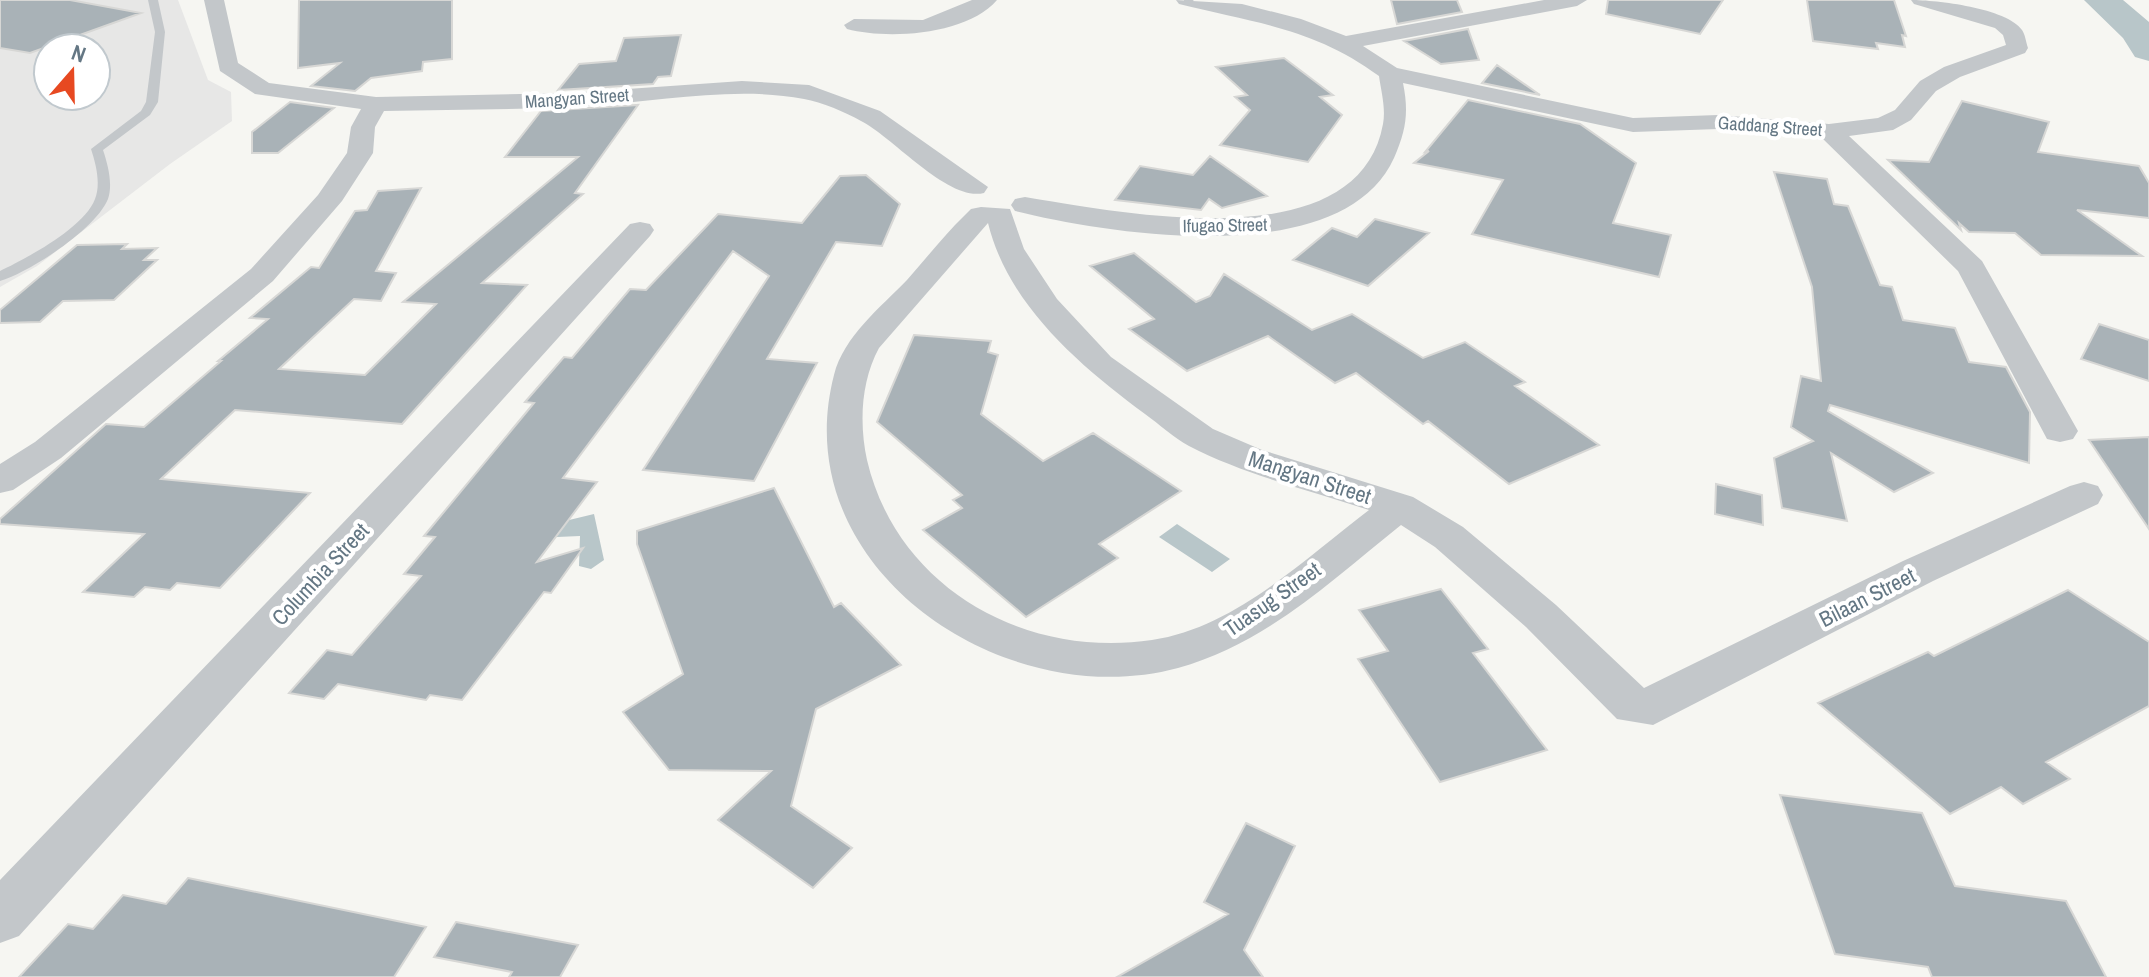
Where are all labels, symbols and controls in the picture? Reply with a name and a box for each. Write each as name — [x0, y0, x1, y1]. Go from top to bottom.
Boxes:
north arrow — [32, 32, 112, 112]
text: N — [68, 37, 90, 70]
street label: Mangyan Street — [524, 82, 630, 114]
street label: Gaddang Street — [1717, 110, 1823, 142]
street label: Ifugao Street — [1183, 212, 1267, 238]
street label: Mangyan Street — [1245, 443, 1375, 511]
street label: Columbia Street — [265, 516, 375, 632]
street label: Tuasug Street — [1218, 555, 1326, 643]
street label: Bilaan Street — [1814, 560, 1920, 634]

